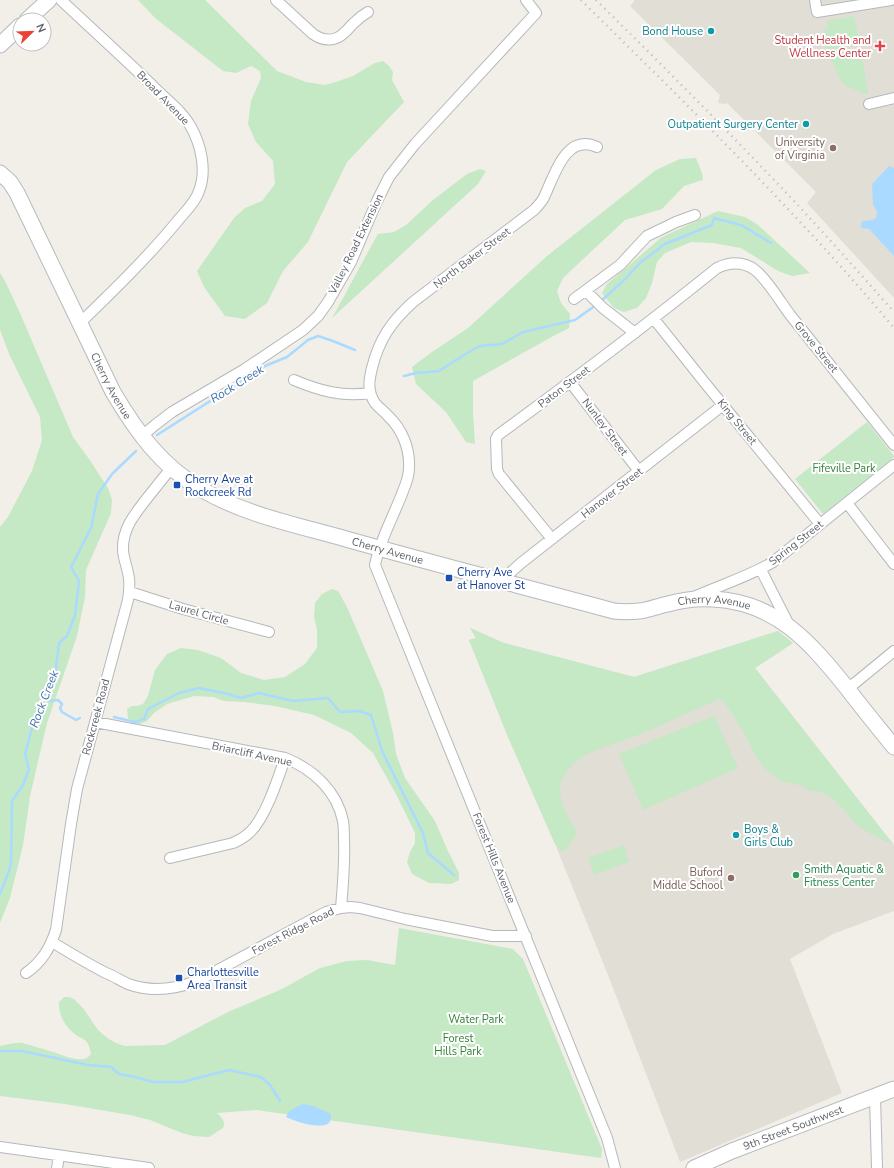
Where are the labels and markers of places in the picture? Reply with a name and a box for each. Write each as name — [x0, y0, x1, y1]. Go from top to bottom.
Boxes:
place label: Bond House — [642, 24, 703, 39]
marker: Bond House — [706, 26, 716, 36]
place label: Student Health and Wellness Center — [774, 33, 871, 61]
marker: Student Health and Wellness Center — [874, 40, 886, 52]
place label: Outpatient Surgery Center — [668, 117, 798, 132]
marker: Outpatient Surgery Center — [801, 119, 811, 129]
place label: University of Virginia — [775, 135, 825, 163]
marker: University of Virginia — [828, 143, 838, 153]
place label: Cherry Ave at Rockcreek Rd — [185, 472, 253, 500]
marker: Cherry Ave at Rockcreek Rd — [172, 480, 182, 490]
place label: Cherry Ave at Hanover St — [457, 565, 525, 593]
marker: Cherry Ave at Hanover St — [444, 573, 454, 583]
place label: Boys & Girls Club — [744, 822, 793, 850]
marker: Boys & Girls Club — [731, 830, 741, 840]
place label: Smith Aquatic & Fitness Center — [804, 862, 884, 890]
place label: Buford Middle School — [653, 865, 724, 893]
marker: Smith Aquatic & Fitness Center — [791, 870, 801, 880]
marker: Buford Middle School — [726, 873, 736, 883]
place label: Charlottesville Area Transit — [187, 965, 259, 993]
marker: Charlottesville Area Transit — [174, 973, 184, 983]

